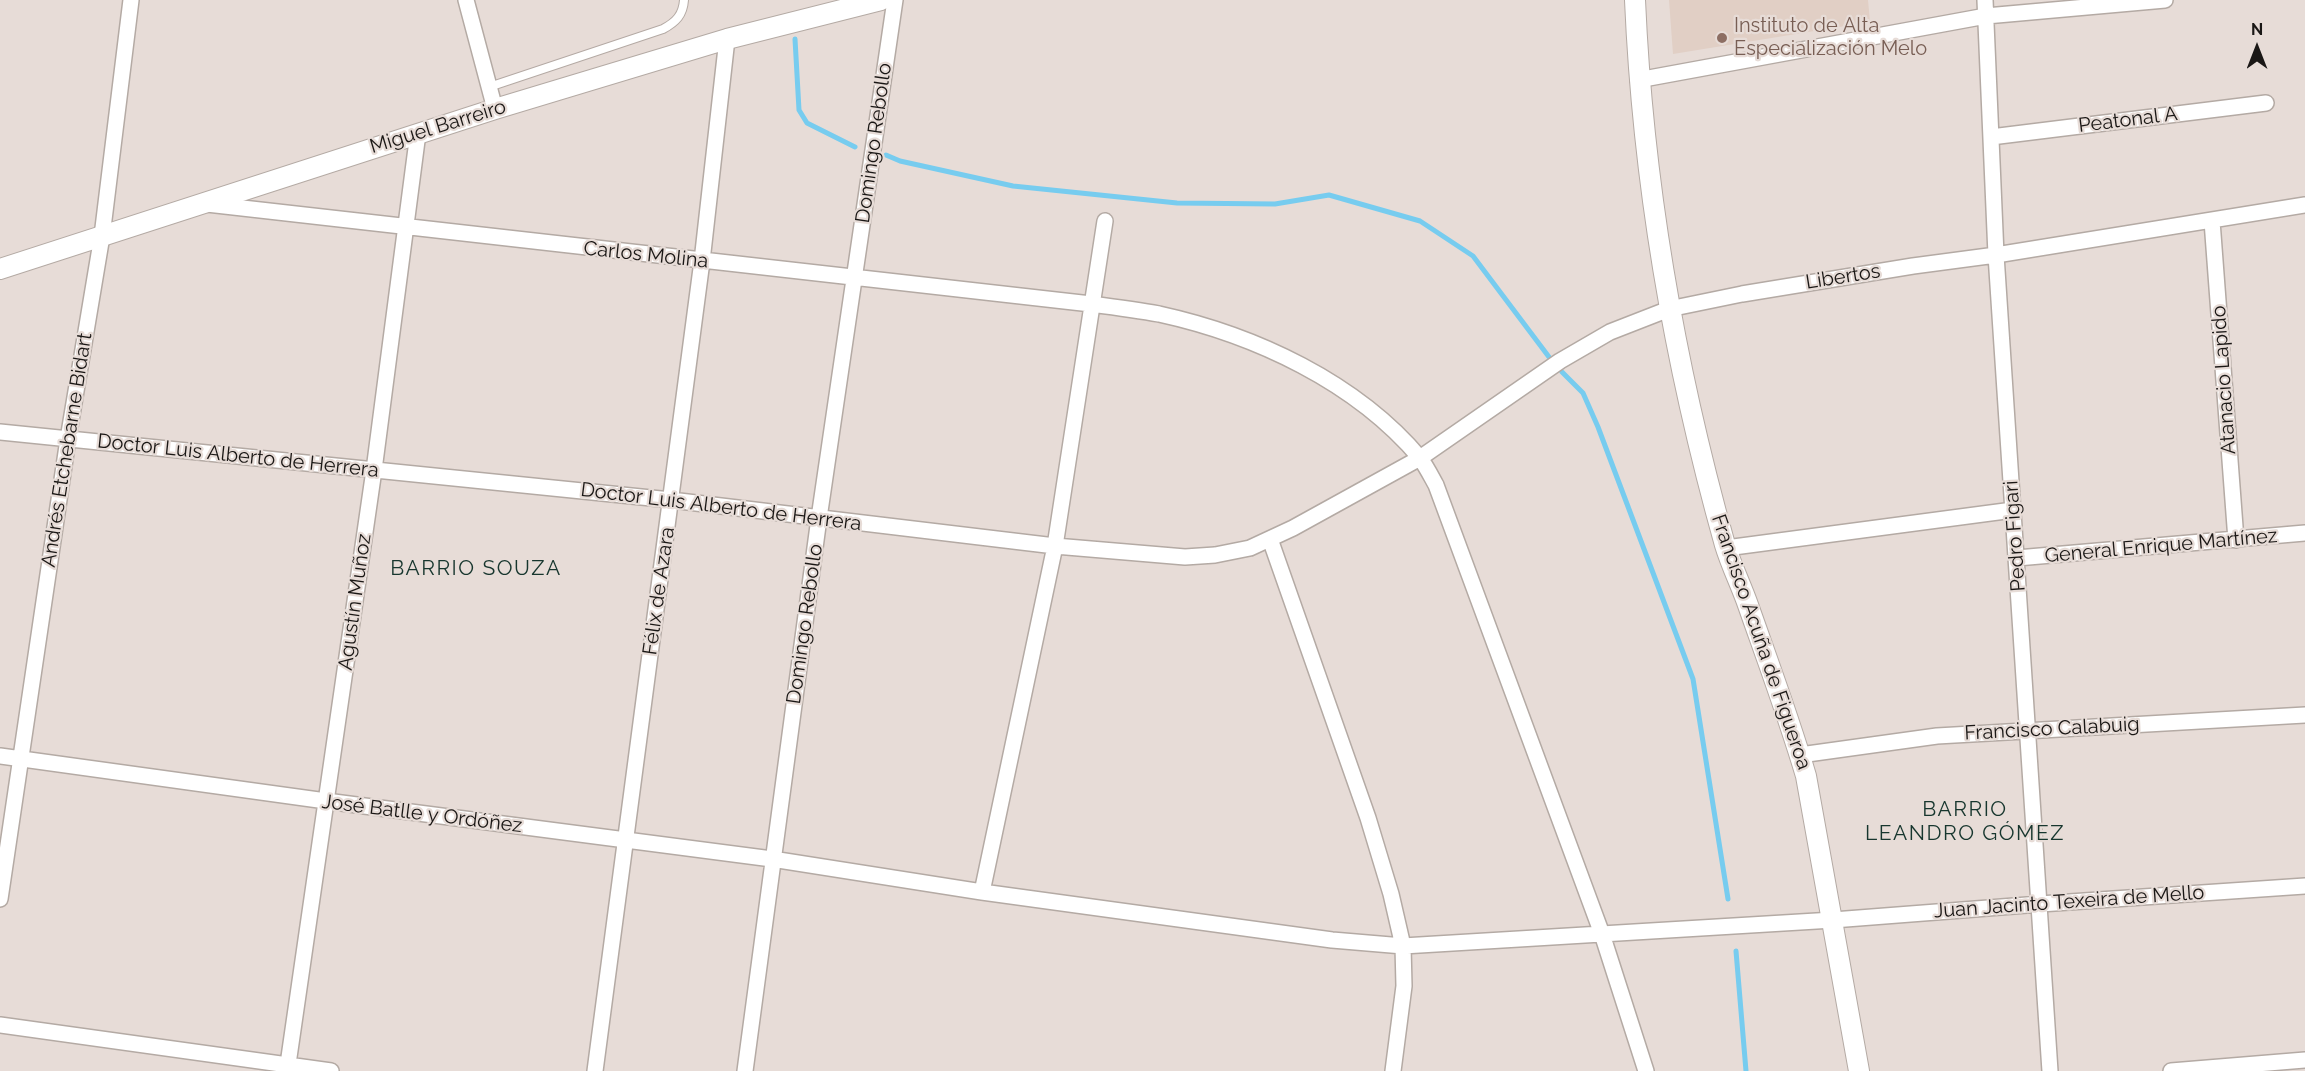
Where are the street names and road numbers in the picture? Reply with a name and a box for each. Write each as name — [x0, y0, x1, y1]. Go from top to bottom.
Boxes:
street label: Domingo Rebollo — [851, 61, 897, 225]
street label: Miguel Barreiro — [367, 95, 509, 159]
street label: Peatonal A — [2077, 102, 2179, 138]
street label: Carlos Molina — [582, 237, 710, 273]
street label: Libertos — [1804, 259, 1882, 295]
street label: Atanacio Lapido — [2207, 305, 2241, 455]
street label: Andrés Etchebarne Bidart — [37, 331, 97, 569]
street label: Doctor Luis Alberto de Herrera — [96, 429, 380, 483]
street label: Doctor Luis Alberto de Herrera — [579, 478, 863, 536]
street label: Pedro Figari — [1999, 480, 2031, 592]
street label: Francisco Acuña de Figueroa — [1706, 511, 1816, 773]
street label: General Enrique Martínez — [2044, 524, 2278, 568]
street label: Félix de Azara — [638, 525, 680, 657]
street label: Agustín Muñoz — [334, 532, 376, 672]
street label: Domingo Rebollo — [782, 542, 828, 706]
street label: Francisco Calabuig — [1964, 712, 2140, 746]
street label: José Batlle y Ordóñez — [321, 790, 523, 838]
street label: Juan Jacinto Texeira de Mello — [1933, 881, 2205, 923]

